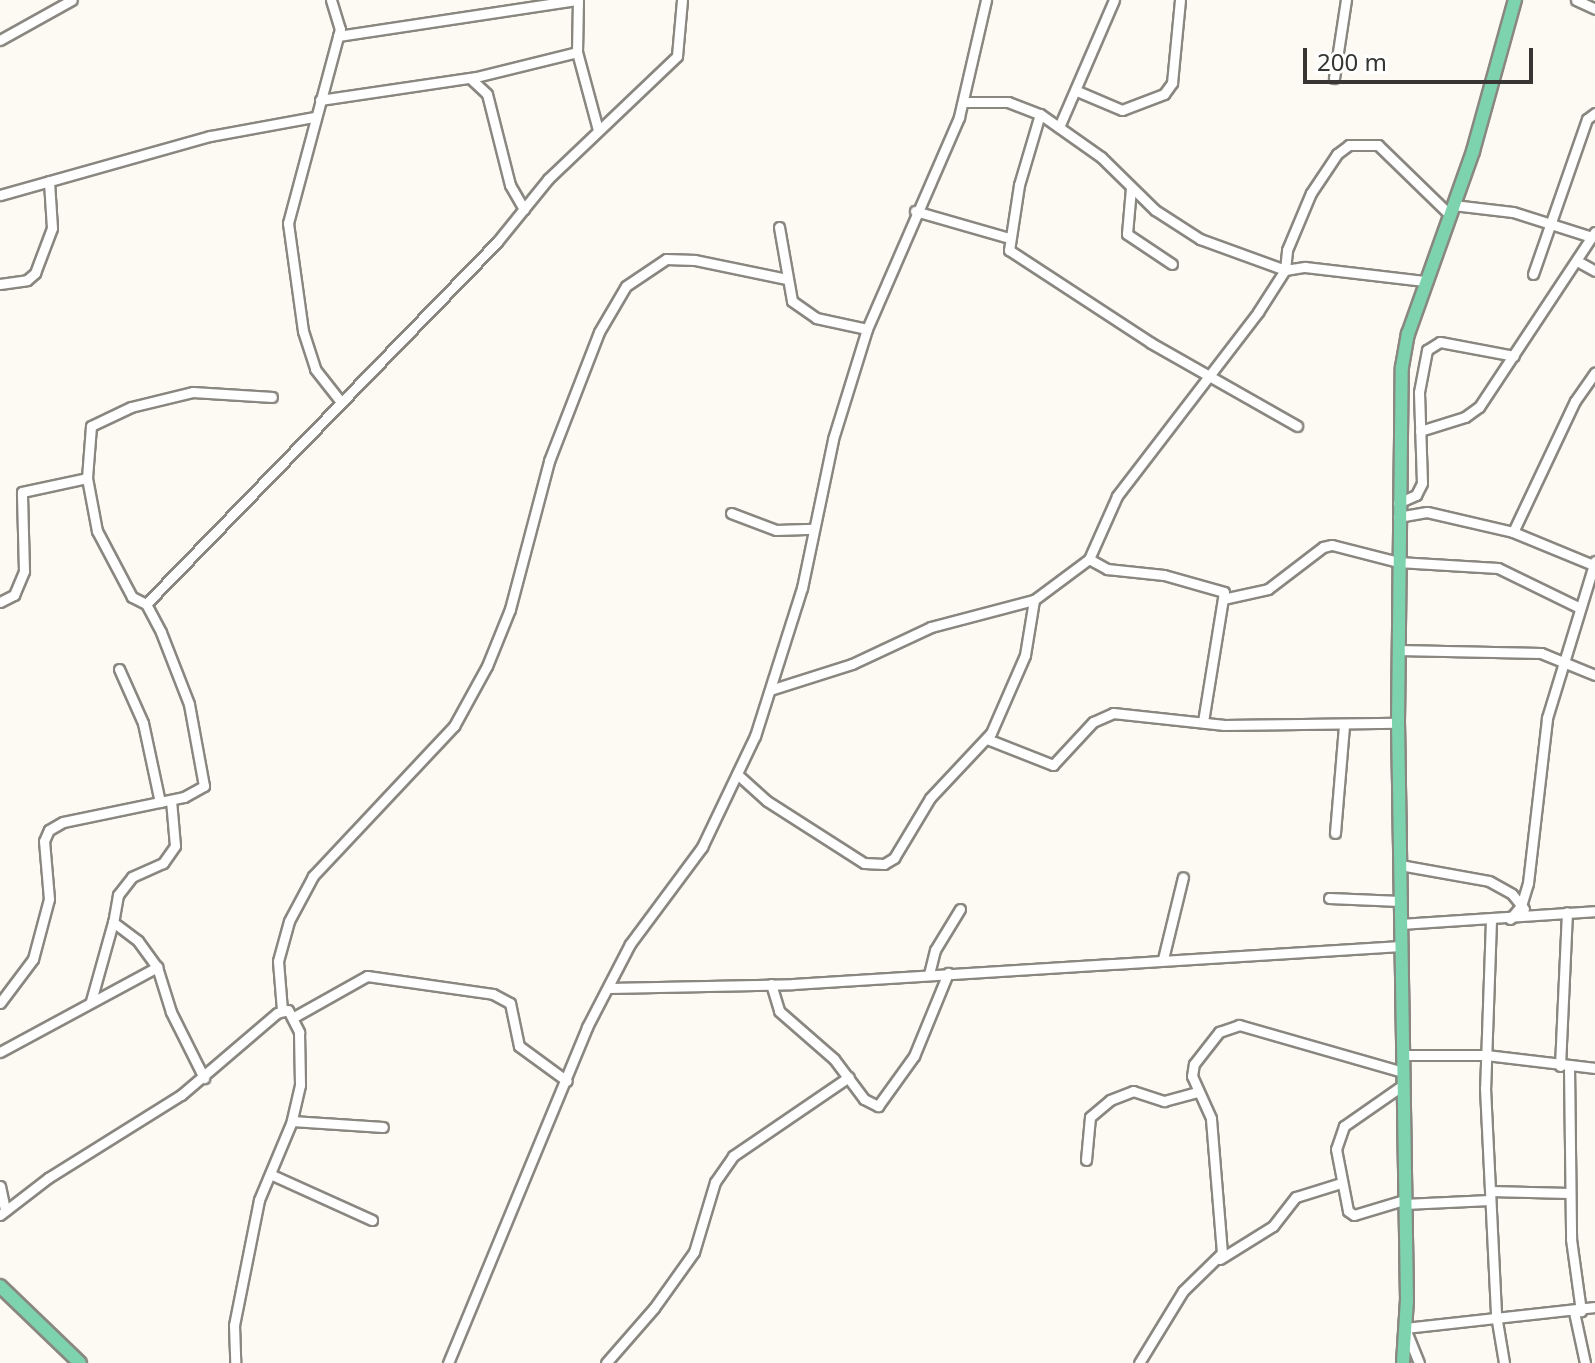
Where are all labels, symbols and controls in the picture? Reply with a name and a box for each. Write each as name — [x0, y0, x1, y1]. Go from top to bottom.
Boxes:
scale bar — [1307, 32, 1537, 82]
text: 200 m — [1317, 45, 1387, 78]

